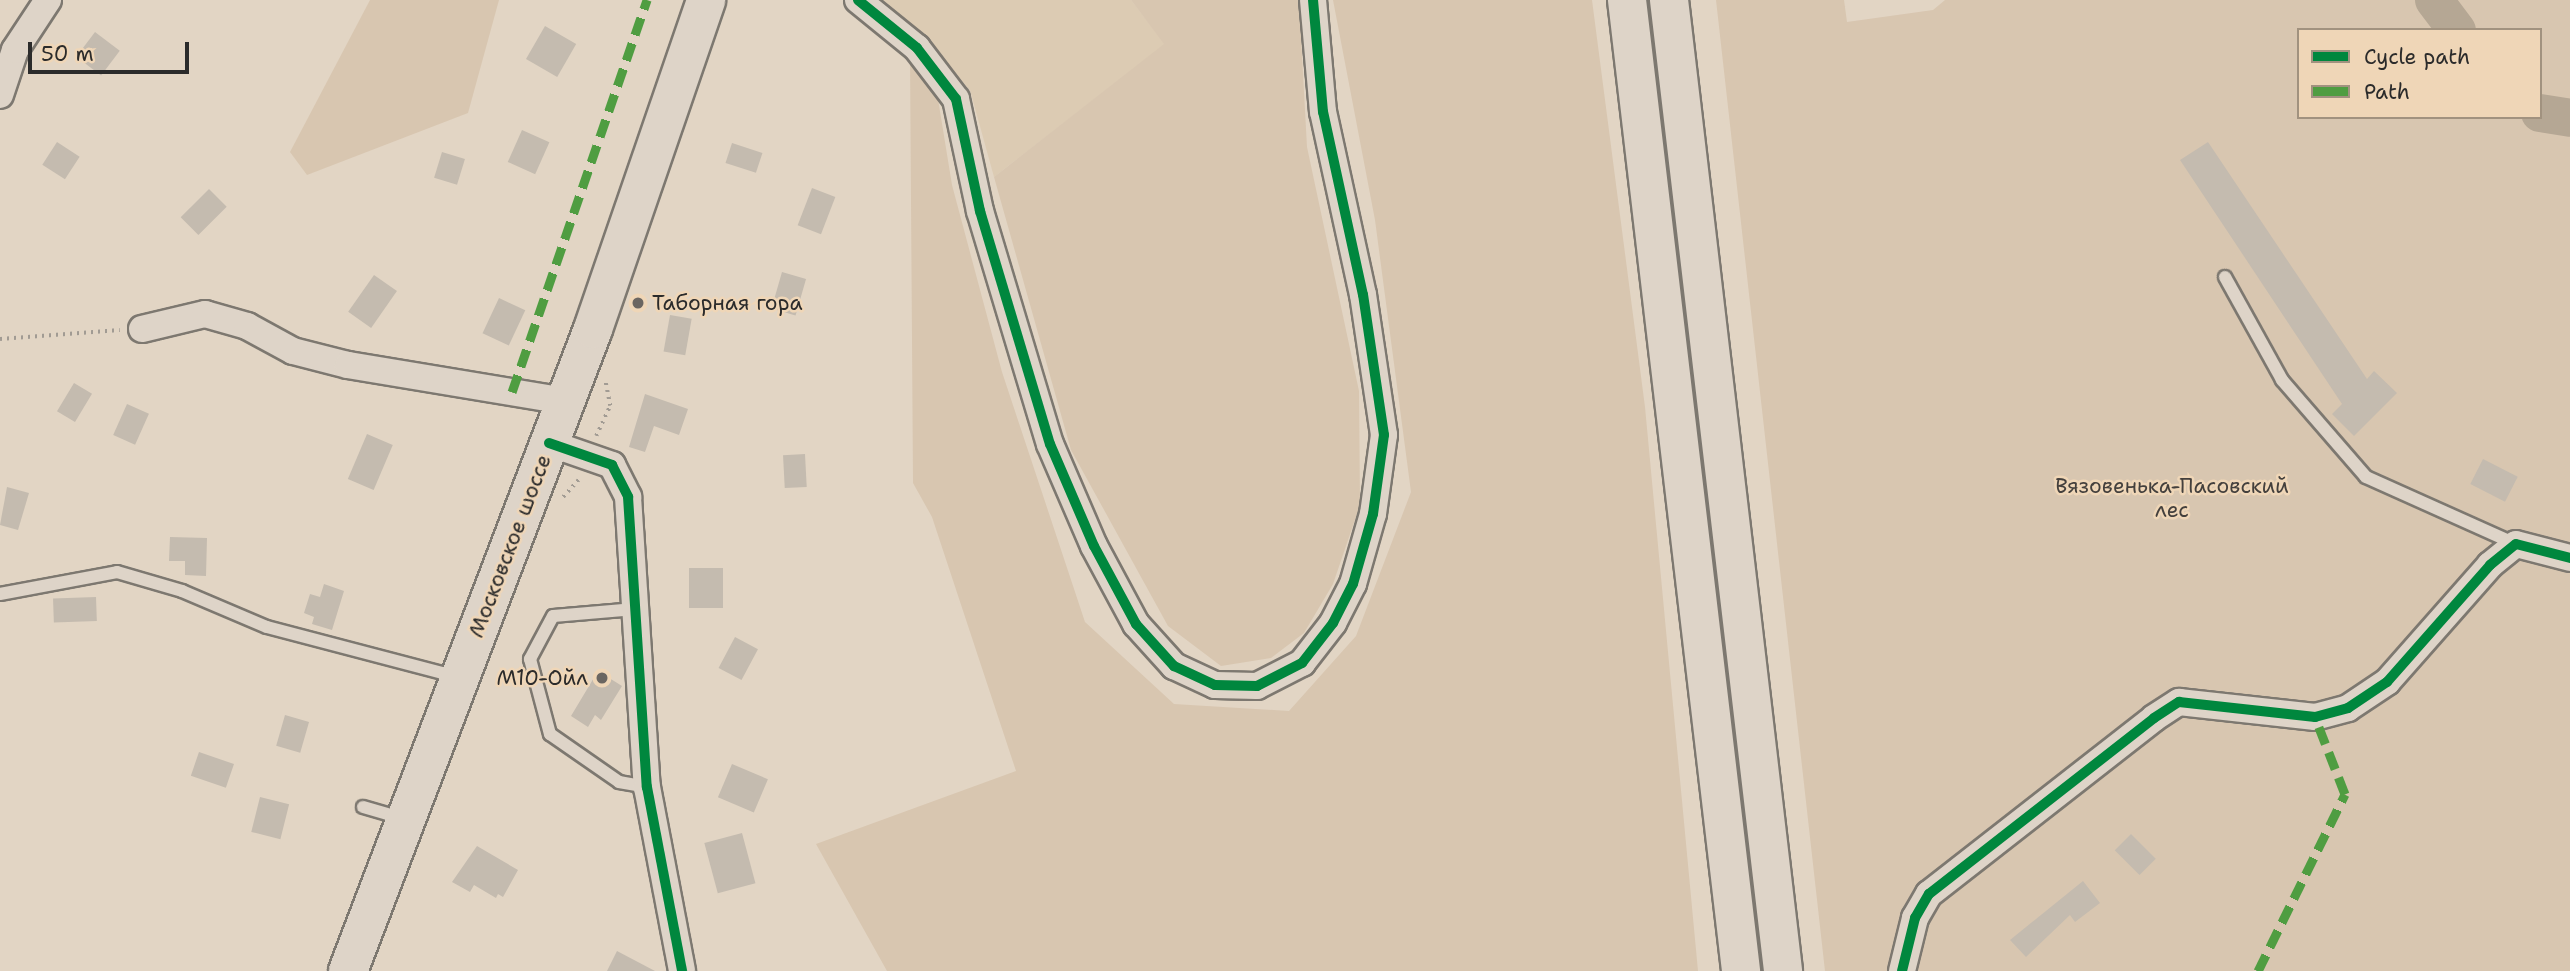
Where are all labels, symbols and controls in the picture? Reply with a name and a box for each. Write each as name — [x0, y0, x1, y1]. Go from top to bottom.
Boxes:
scale bar — [32, 28, 192, 72]
legend — [2297, 28, 2542, 119]
text: 50 m — [41, 40, 94, 68]
text: Cycle path — [2364, 43, 2470, 71]
text: Path — [2364, 78, 2410, 106]
place label: Таборная гора — [652, 290, 803, 316]
marker: Таборная гора — [630, 295, 646, 311]
street label: Московское шоссе — [463, 451, 557, 641]
park label: Вязовенька-Пасовский лес — [2055, 473, 2289, 523]
place label: М10-Ойл — [497, 665, 588, 691]
marker: М10-Ойл — [594, 670, 610, 686]

